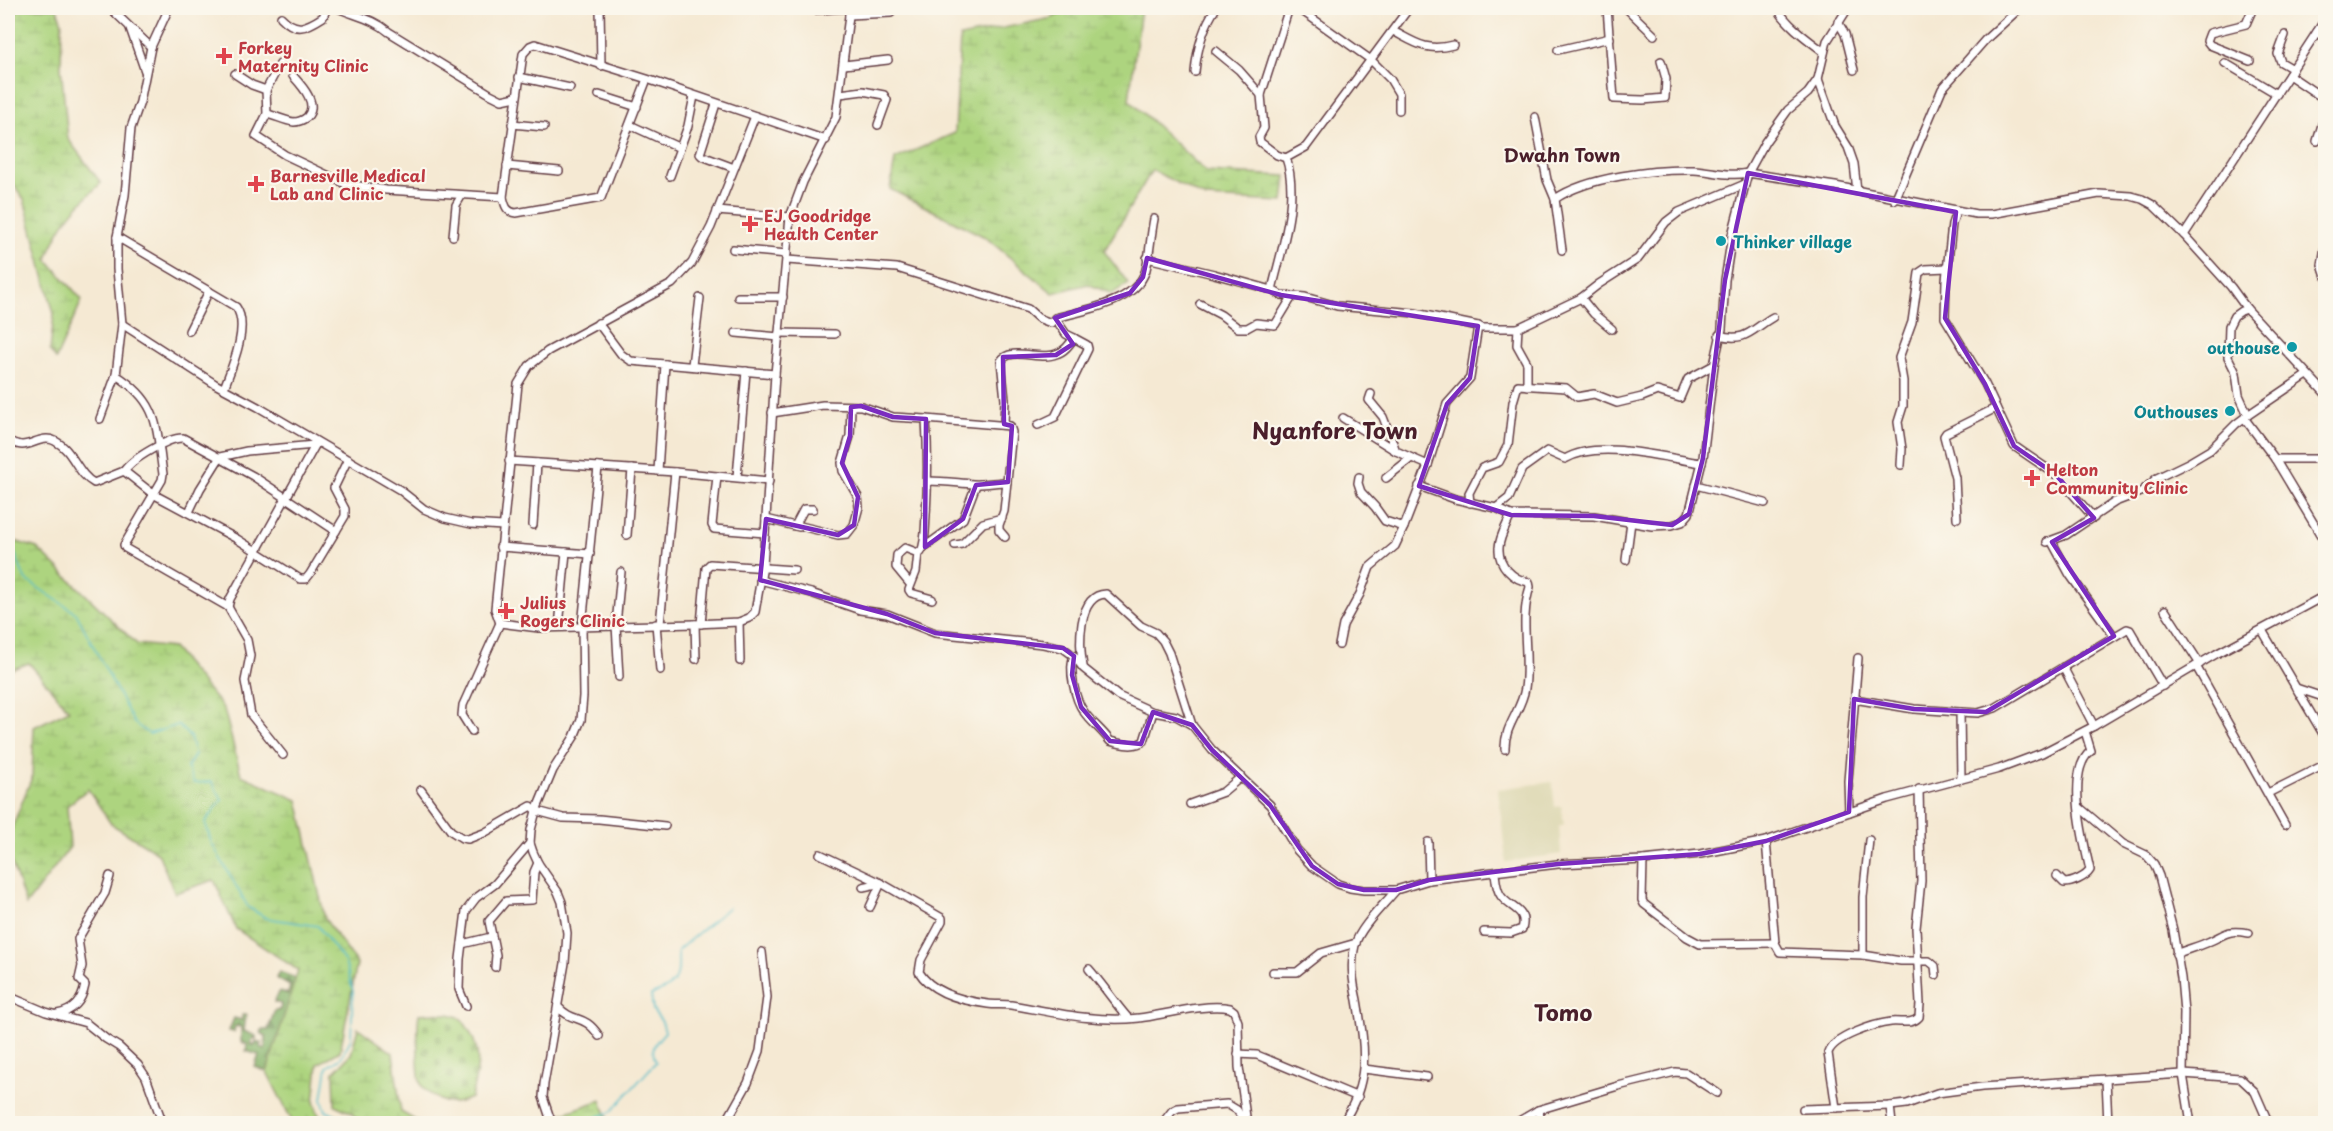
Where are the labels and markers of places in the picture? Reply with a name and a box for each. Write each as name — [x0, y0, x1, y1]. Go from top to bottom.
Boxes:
place label: Forkey Maternity Clinic — [238, 35, 369, 77]
marker: Forkey Maternity Clinic — [215, 47, 233, 65]
place label: Barnesville Medical Lab and Clinic — [270, 163, 426, 205]
marker: Barnesville Medical Lab and Clinic — [247, 175, 265, 193]
place label: EJ Goodridge Health Center — [764, 203, 879, 245]
marker: EJ Goodridge Health Center — [741, 215, 759, 233]
place label: Thinker village — [1733, 229, 1852, 253]
marker: Thinker village — [1714, 234, 1728, 248]
place label: outhouse — [2207, 335, 2280, 359]
marker: outhouse — [2285, 340, 2299, 354]
place label: Outhouses — [2134, 399, 2218, 423]
marker: Outhouses — [2223, 404, 2237, 418]
place label: Helton Community Clinic — [2046, 457, 2188, 499]
marker: Helton Community Clinic — [2023, 469, 2041, 487]
place label: Julius Rogers Clinic — [520, 590, 625, 632]
marker: Julius Rogers Clinic — [497, 602, 515, 620]

